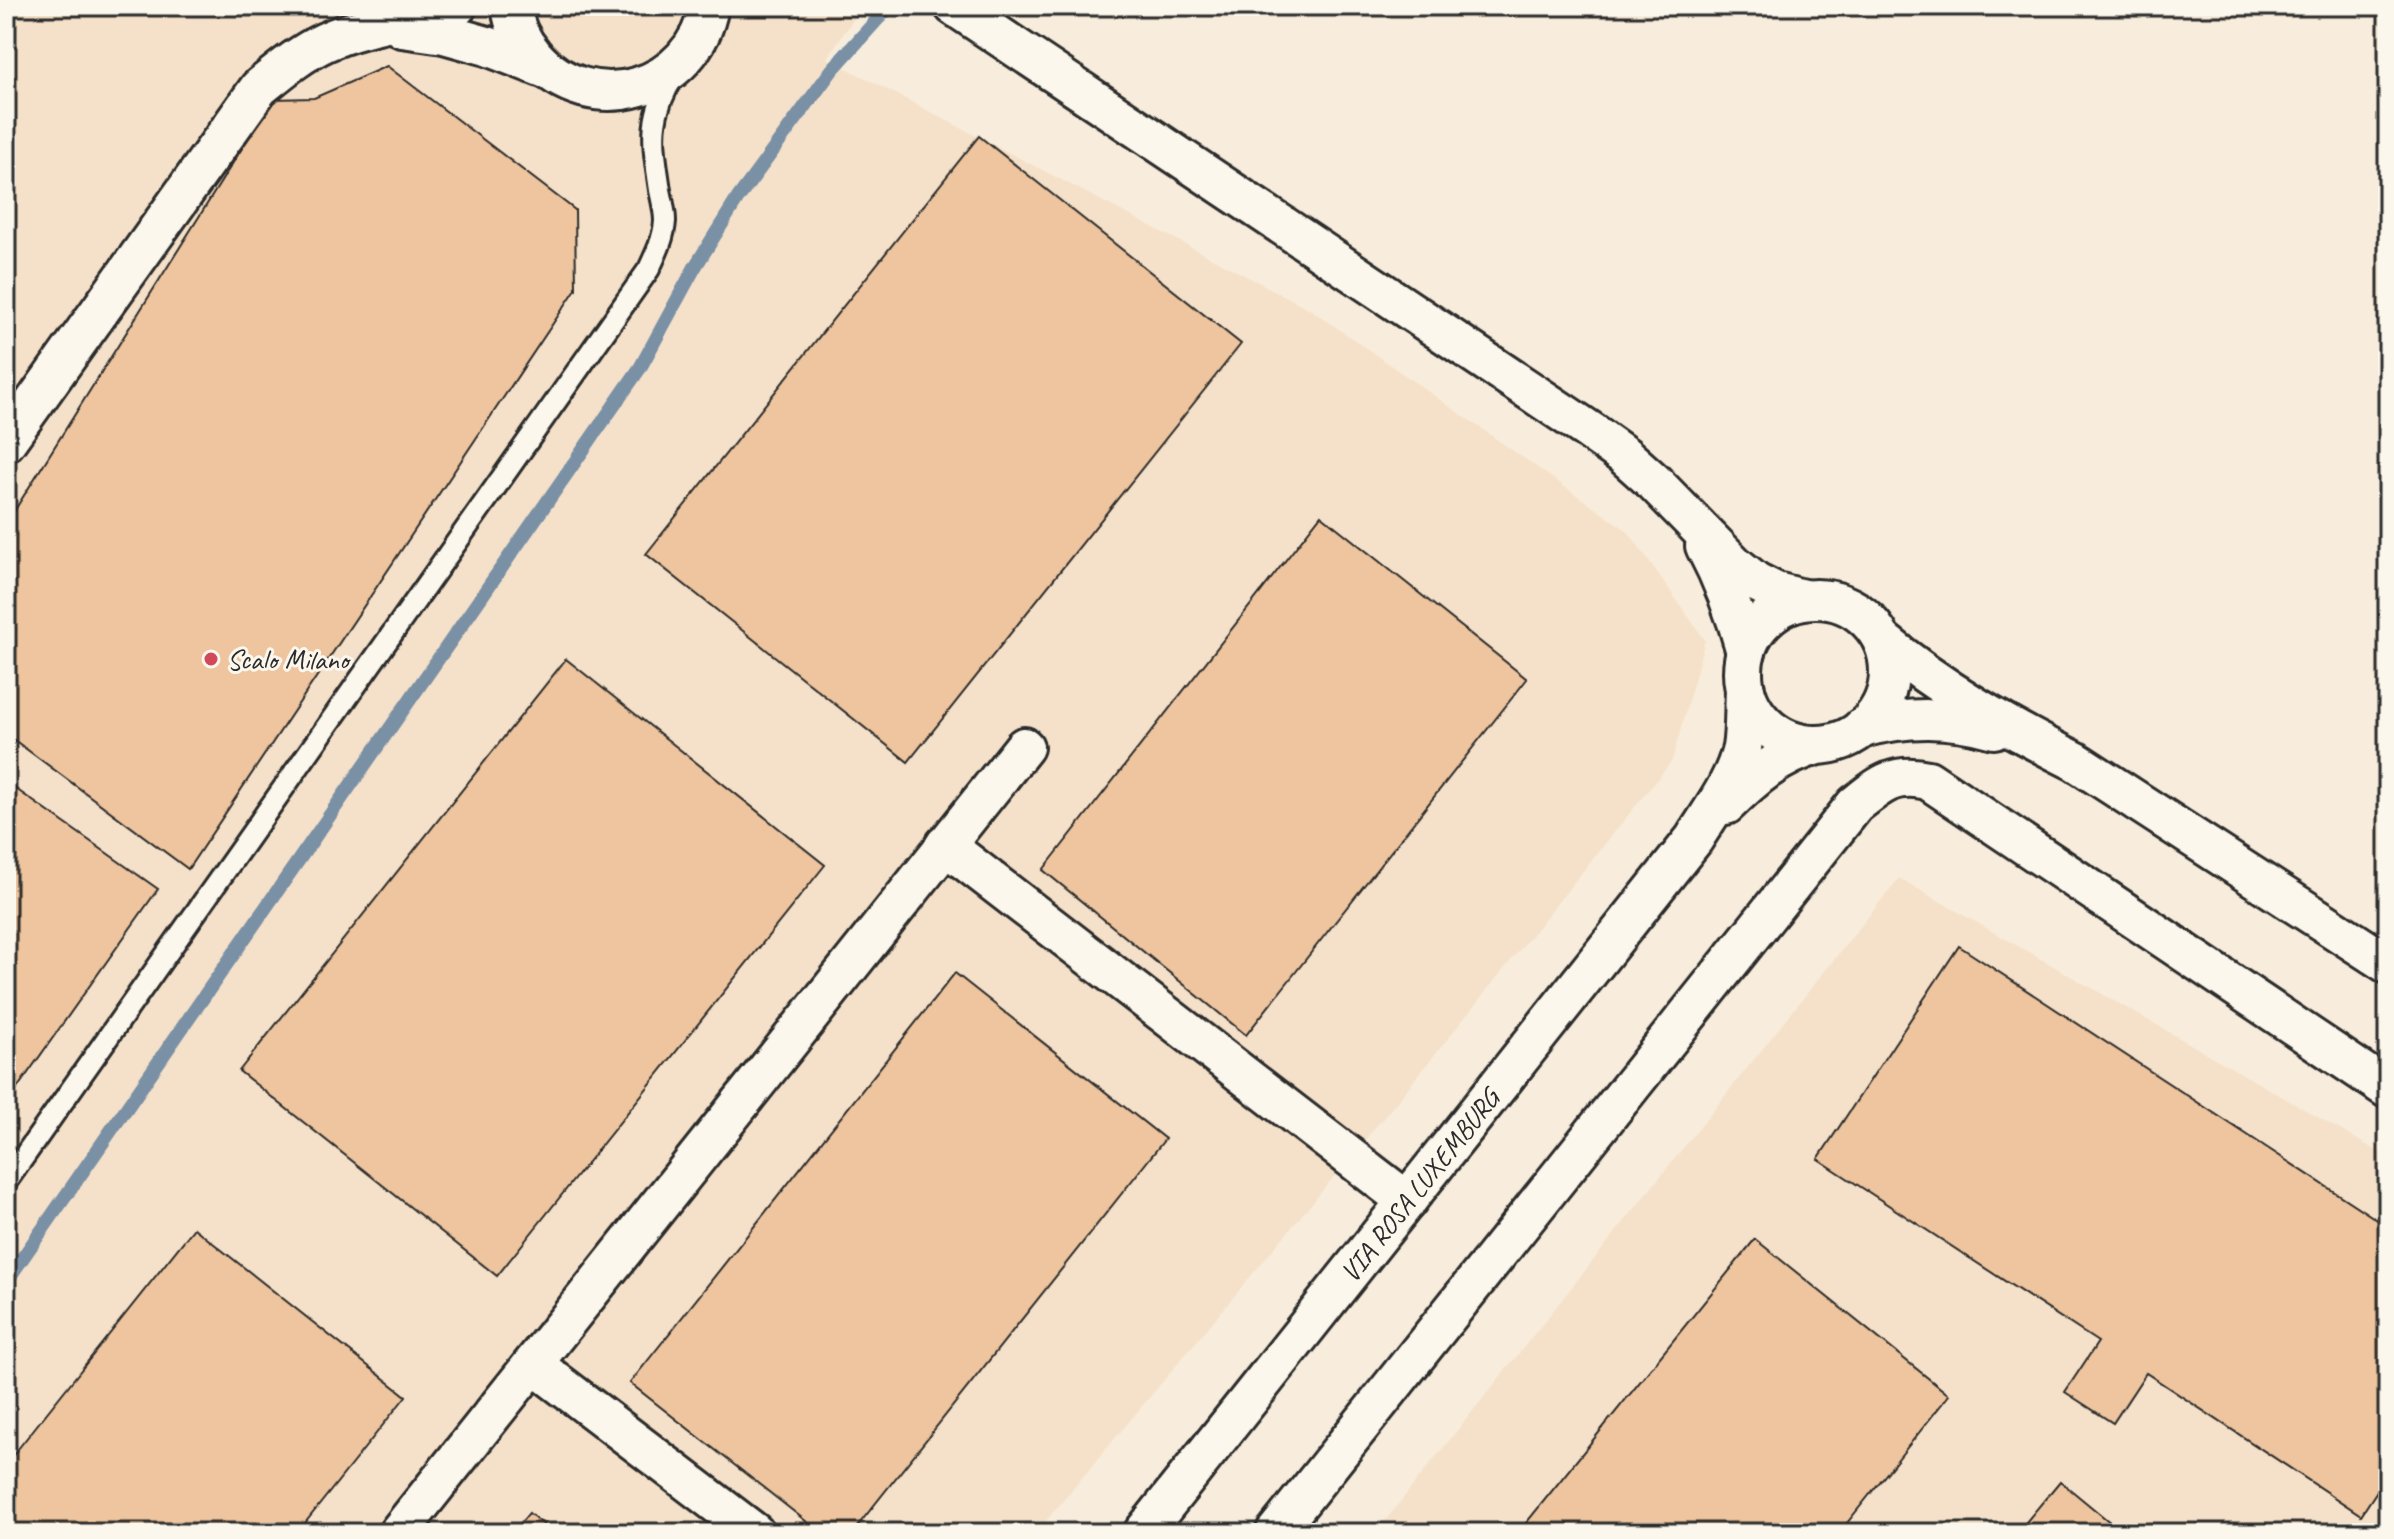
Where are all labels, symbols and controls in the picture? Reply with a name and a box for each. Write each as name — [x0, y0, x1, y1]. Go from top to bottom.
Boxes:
place label: Scalo Milano — [227, 642, 352, 677]
marker: Scalo Milano — [202, 650, 220, 668]
street label: VIA ROSA LUXEMBURG — [1332, 1079, 1509, 1289]

